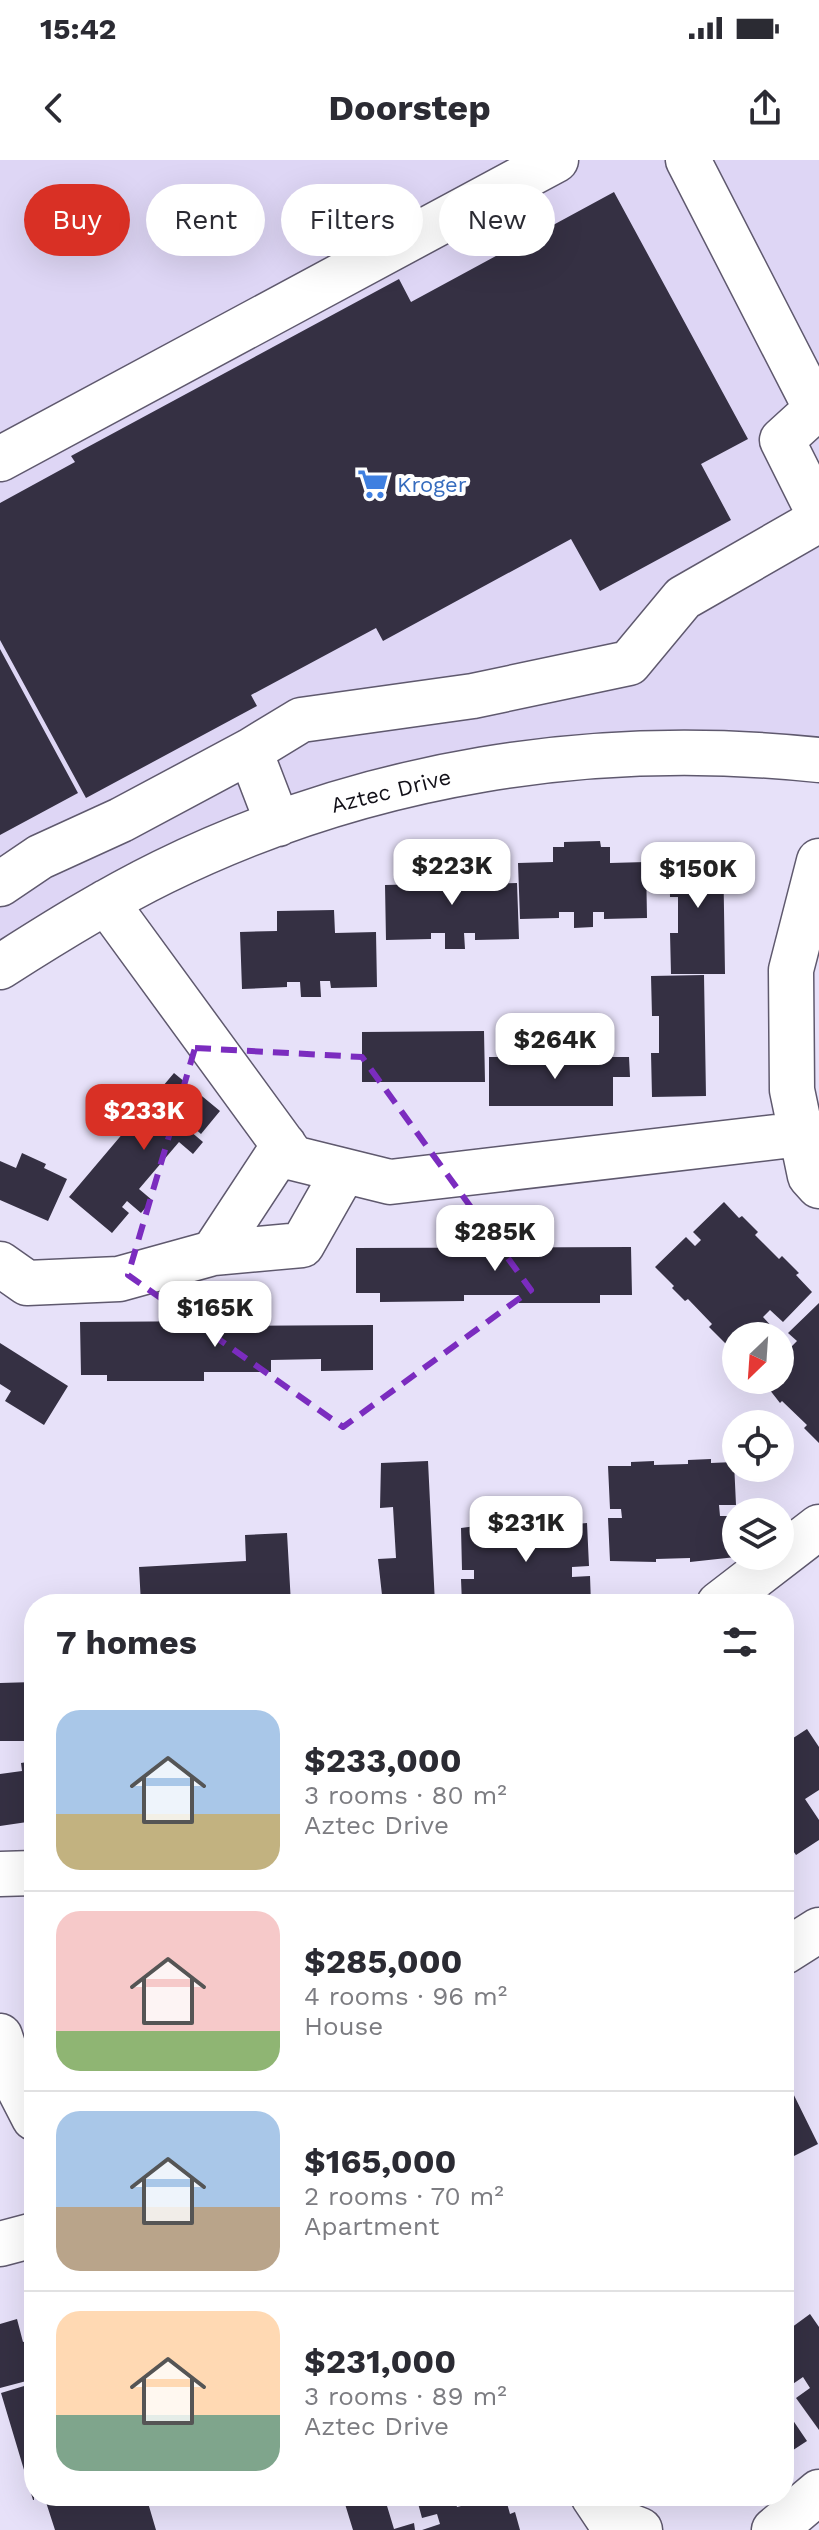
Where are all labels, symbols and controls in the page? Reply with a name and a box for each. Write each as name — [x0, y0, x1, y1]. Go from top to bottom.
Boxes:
text: 15:42 — [40, 11, 116, 46]
icon: back — [32, 86, 76, 130]
icon: share — [743, 86, 787, 130]
text: Doorstep — [328, 87, 491, 129]
chip: Buy — [24, 184, 130, 256]
chip: Rent — [146, 184, 265, 256]
chip: Filters — [281, 184, 423, 256]
chip: New — [439, 184, 555, 256]
supermarket icon: Kroger — [356, 467, 390, 501]
place label: Kroger — [397, 472, 467, 497]
street label: Aztec Drive — [328, 764, 454, 818]
pin: $223K — [396, 839, 508, 907]
pin: $150K — [642, 842, 754, 910]
text: $223K — [411, 850, 493, 880]
text: $150K — [659, 853, 737, 883]
pin: $264K — [499, 1013, 611, 1081]
text: $264K — [514, 1024, 597, 1054]
pin: $233K — [88, 1084, 200, 1152]
text: $233K — [103, 1095, 185, 1125]
pin: $285K — [439, 1205, 551, 1273]
text: $285K — [454, 1216, 536, 1246]
pin: $165K — [159, 1281, 271, 1349]
text: $165K — [176, 1292, 254, 1322]
north arrow — [722, 1322, 794, 1394]
map controls — [722, 1322, 794, 1570]
button: locate — [722, 1410, 794, 1482]
pin: $231K — [470, 1496, 582, 1564]
button: layers — [722, 1498, 794, 1570]
text: $231K — [488, 1507, 564, 1537]
icon: filters — [718, 1620, 762, 1664]
text: 7 homes — [56, 1622, 197, 1662]
text: $233,000 — [304, 1740, 462, 1780]
icon: home — [120, 1742, 216, 1838]
text: 3 rooms · 80 m² — [304, 1780, 507, 1810]
text: Aztec Drive — [304, 1810, 449, 1840]
text: $285,000 — [304, 1941, 462, 1981]
icon: home — [120, 1943, 216, 2039]
text: 4 rooms · 96 m² — [304, 1981, 507, 2011]
text: House — [304, 2011, 383, 2041]
text: $165,000 — [304, 2141, 456, 2181]
icon: home — [120, 2143, 216, 2239]
text: 2 rooms · 70 m² — [304, 2181, 504, 2211]
text: Apartment — [304, 2211, 440, 2241]
text: $231,000 — [304, 2341, 456, 2381]
icon: home — [120, 2343, 216, 2439]
text: 3 rooms · 89 m² — [304, 2381, 507, 2411]
text: Aztec Drive — [304, 2411, 449, 2441]

